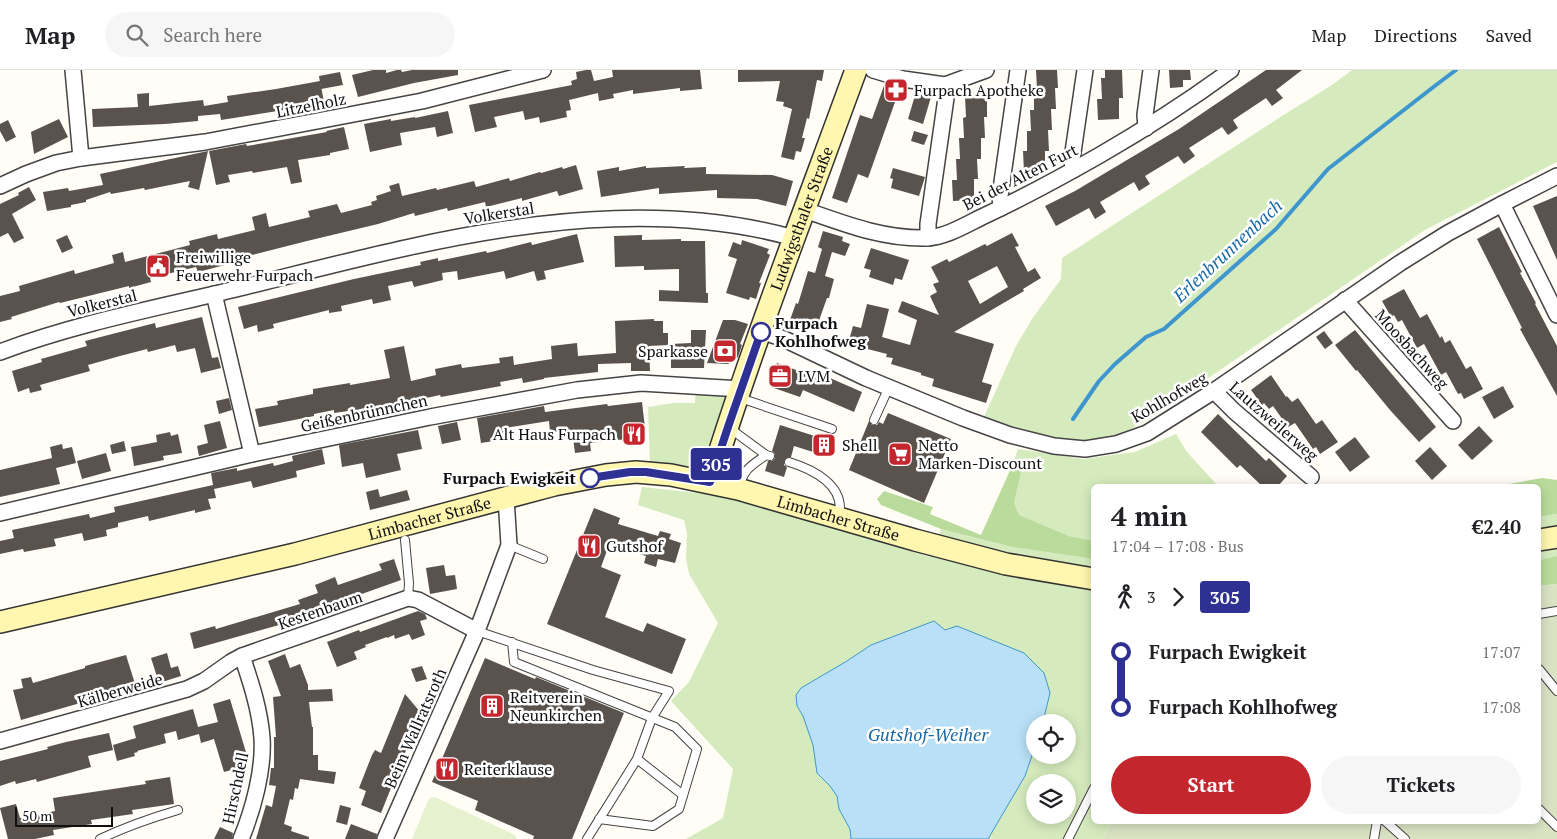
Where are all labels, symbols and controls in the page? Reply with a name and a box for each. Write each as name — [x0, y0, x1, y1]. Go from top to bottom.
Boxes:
search box — [105, 12, 455, 57]
text: Map — [25, 19, 75, 51]
icon: search — [123, 21, 151, 49]
text: Search here — [163, 22, 262, 47]
text: Map — [1311, 23, 1346, 47]
text: Directions — [1374, 23, 1457, 47]
text: Saved — [1485, 23, 1532, 47]
pharmacy icon: Furpach Apotheke — [883, 77, 909, 103]
place label: Furpach Apotheke — [914, 79, 1044, 101]
street label: Litzelholz — [274, 87, 348, 123]
street label: Bei der Alten Furt — [959, 138, 1081, 215]
street label: Ludwigsthaler Straße — [765, 143, 838, 294]
water label: Erlenbrunnenbach — [1167, 193, 1287, 308]
street label: Volkerstal — [462, 197, 536, 229]
place label: Freiwillige Feuerwehr Furpach — [176, 246, 314, 286]
public building icon: Freiwillige Feuerwehr Furpach — [145, 253, 171, 279]
street label: Volkerstal — [65, 284, 139, 322]
street label: Moosbachweg — [1370, 304, 1454, 394]
place label: Furpach Kohlhofweg — [775, 312, 867, 352]
marker: Furpach Kohlhofweg — [751, 322, 771, 342]
bank icon: Sparkasse — [712, 338, 738, 364]
place label: Sparkasse — [638, 340, 708, 362]
office icon: LVM — [767, 363, 793, 389]
place label: LVM — [798, 365, 830, 387]
street label: Kohlhofweg — [1127, 366, 1211, 428]
street label: Lautzweilerweg — [1225, 376, 1324, 466]
street label: Geißenbrünnchen — [299, 389, 430, 437]
restaurant icon: Alt Haus Furpach — [621, 421, 647, 447]
place label: Alt Haus Furpach — [493, 423, 617, 445]
building icon: Shell — [811, 432, 837, 458]
place label: Shell — [842, 434, 878, 456]
place label: Netto Marken-Discount — [918, 434, 1042, 474]
supermarket icon: Netto Marken-Discount — [887, 441, 913, 467]
line badge: 305 — [687, 448, 745, 480]
text: 305 — [701, 452, 731, 476]
place label: Furpach Ewigkeit — [443, 467, 577, 489]
marker: Furpach Ewigkeit — [580, 468, 600, 488]
street label: Limbacher Straße — [775, 490, 902, 546]
street label: Limbacher Straße — [366, 491, 493, 545]
text: 4 min — [1111, 497, 1188, 534]
text: €2.40 — [1472, 514, 1521, 539]
restaurant icon: Gutshof — [576, 533, 602, 559]
place label: Gutshof — [606, 535, 664, 557]
text: 17:04 – 17:08 · Bus — [1111, 535, 1244, 557]
icon: walk — [1111, 583, 1139, 611]
icon: forward — [1164, 583, 1192, 611]
street label: Kestenbaum — [275, 585, 365, 635]
text: 305 — [1210, 585, 1240, 609]
text: 3 — [1147, 586, 1156, 608]
text: Furpach Ewigkeit — [1149, 639, 1307, 664]
text: 17:07 — [1482, 641, 1521, 663]
street label: Beim Wallratsroth — [379, 664, 452, 792]
street label: Kälberweide — [75, 667, 165, 713]
place label: Reitverein Neunkirchen — [510, 686, 603, 726]
building icon: Reitverein Neunkirchen — [479, 693, 505, 719]
text: Furpach Kohlhofweg — [1149, 694, 1337, 719]
text: 17:08 — [1482, 696, 1521, 718]
map controls — [1026, 714, 1076, 824]
button: locate — [1026, 714, 1076, 764]
water label: Gutshof-Weiher — [868, 722, 989, 746]
street label: Hirschdell — [217, 750, 253, 826]
restaurant icon: Reiterklause — [434, 756, 460, 782]
button: Start — [1111, 756, 1311, 814]
button: Tickets — [1321, 756, 1521, 814]
place label: Reiterklause — [464, 758, 552, 780]
button: layers — [1026, 774, 1076, 824]
scale bar — [15, 804, 112, 827]
text: 50 m — [22, 806, 52, 825]

